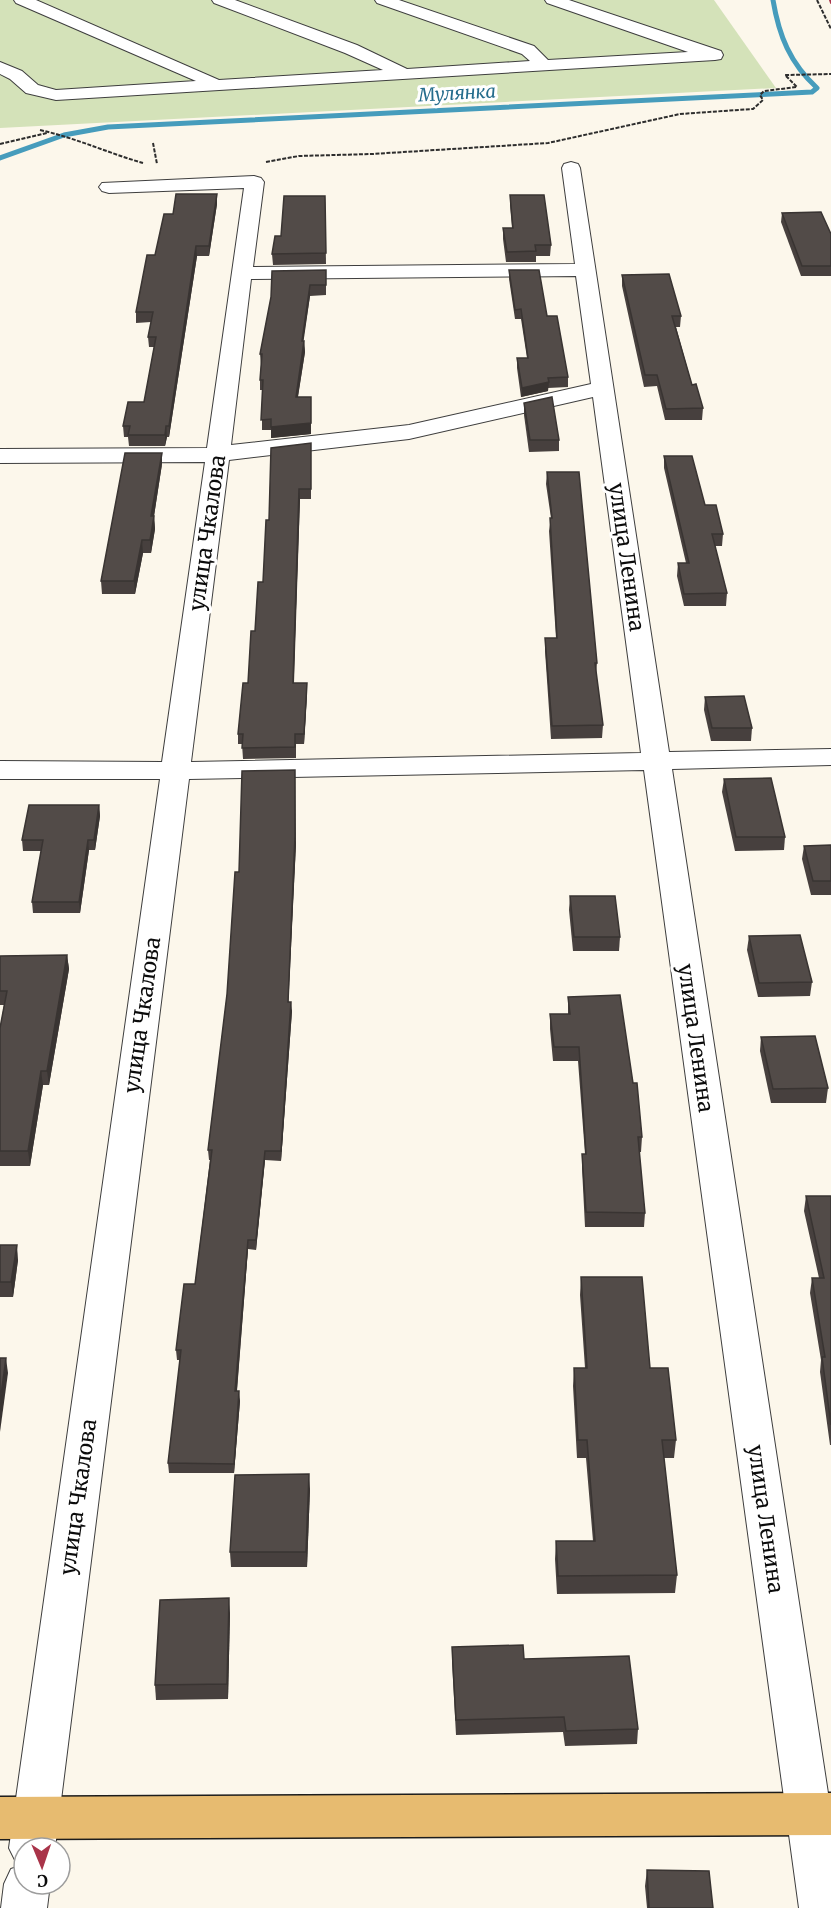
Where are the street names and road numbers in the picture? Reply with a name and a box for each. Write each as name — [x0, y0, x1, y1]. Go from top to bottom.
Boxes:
street label: улица Чкалова — [183, 453, 231, 613]
street label: улица Ленина — [603, 481, 651, 633]
street label: улица Чкалова — [118, 935, 166, 1095]
street label: улица Ленина — [672, 962, 720, 1114]
street label: улица Чкалова — [54, 1417, 102, 1577]
street label: улица Ленина — [742, 1443, 790, 1595]

